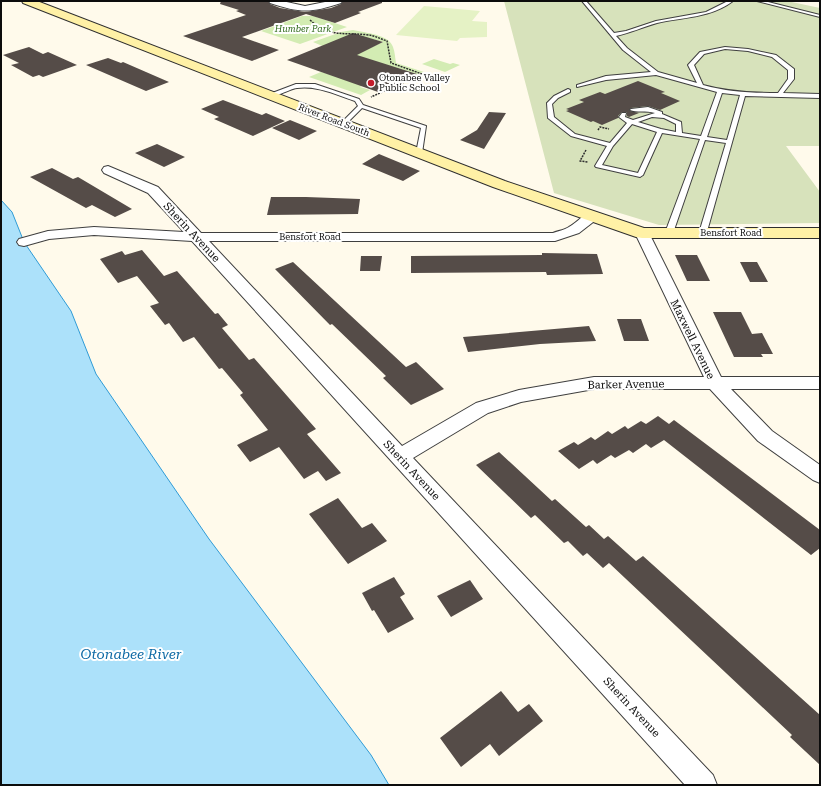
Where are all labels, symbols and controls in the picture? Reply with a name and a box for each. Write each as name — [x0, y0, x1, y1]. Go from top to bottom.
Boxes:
park label: Humber Park — [274, 24, 331, 34]
place label: Otonabee Valley Public School — [379, 73, 451, 93]
marker: Otonabee Valley Public School — [366, 78, 376, 88]
street label: River Road South — [297, 102, 371, 138]
street label: Sherin Avenue — [161, 200, 223, 265]
street label: Bensfort Road — [700, 228, 762, 238]
street label: Bensfort Road — [279, 232, 341, 242]
street label: Maxwell Avenue — [668, 297, 717, 381]
street label: Barker Avenue — [587, 377, 665, 392]
street label: Sherin Avenue — [381, 438, 443, 503]
water label: Otonabee River — [80, 646, 182, 662]
street label: Sherin Avenue — [601, 675, 663, 740]

